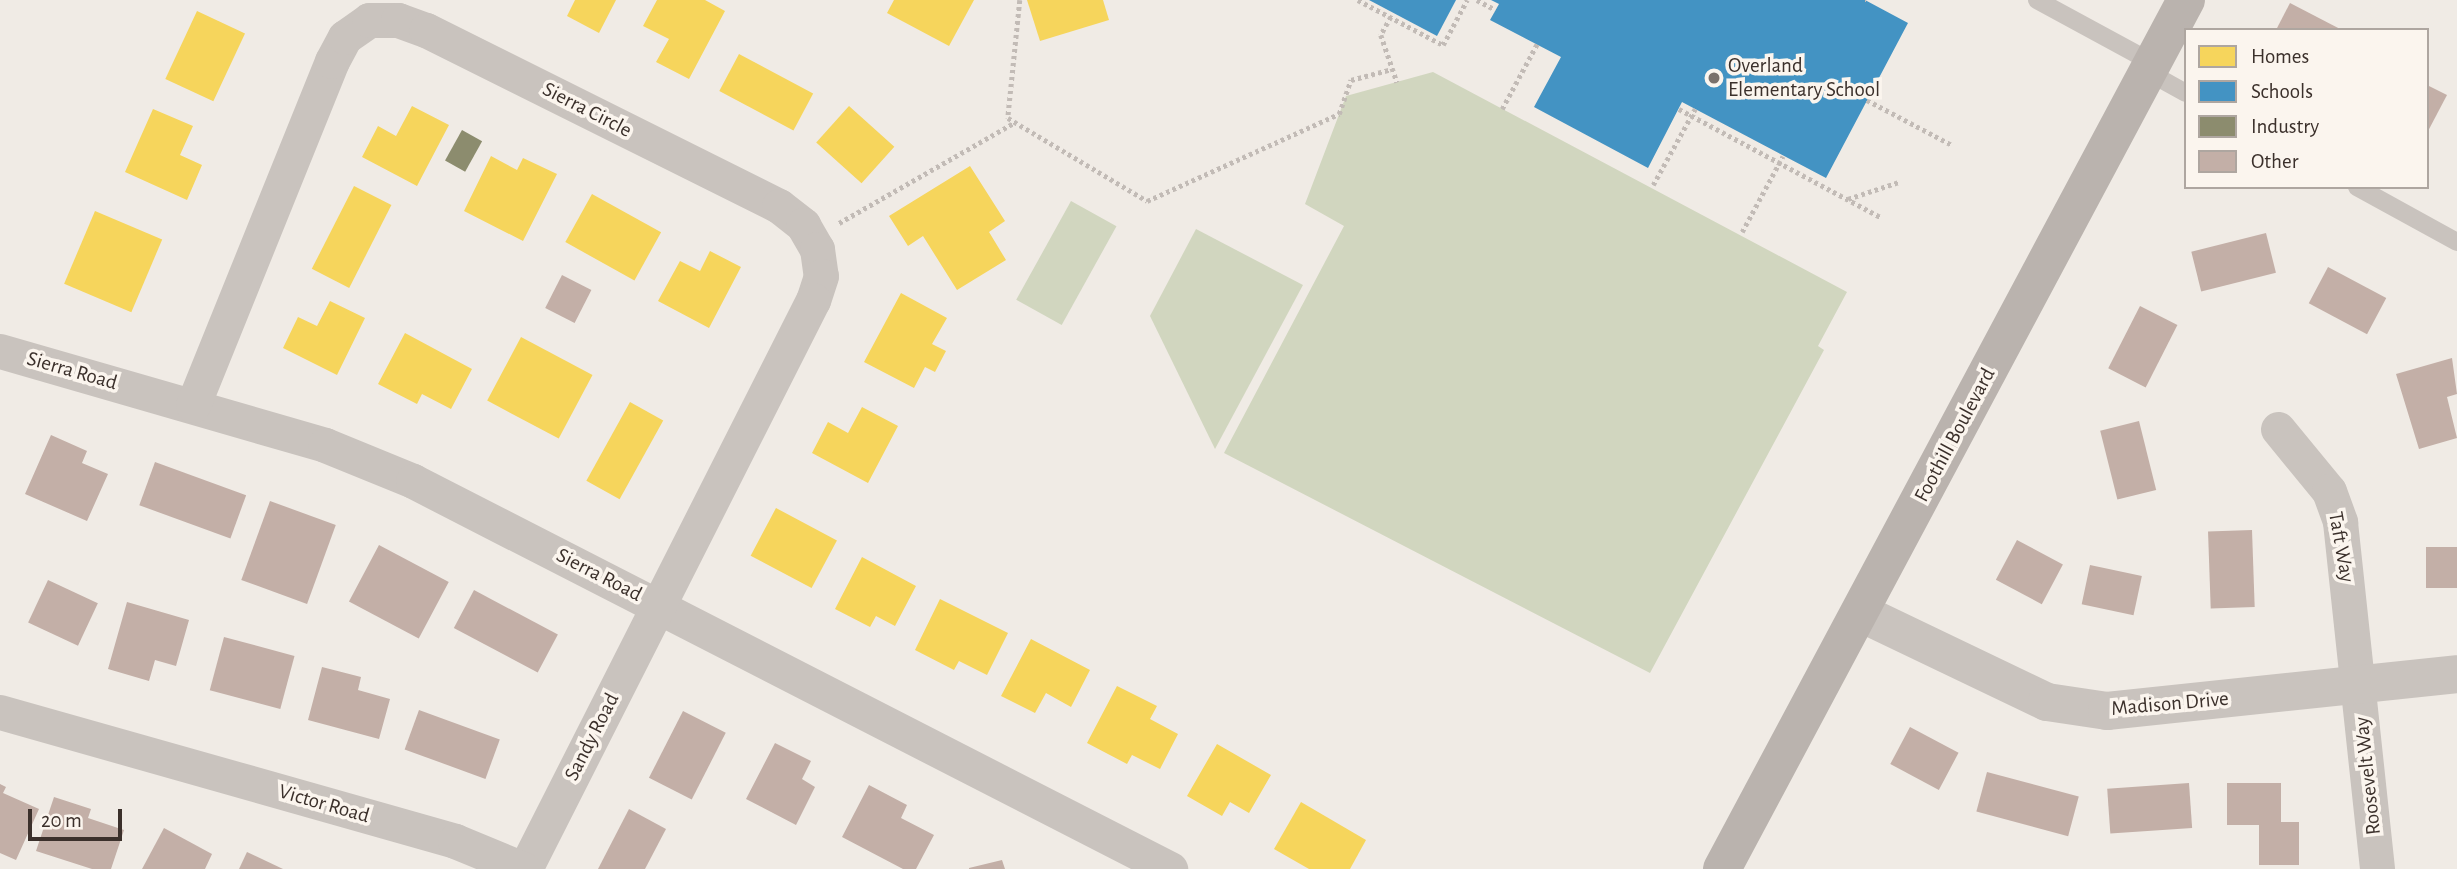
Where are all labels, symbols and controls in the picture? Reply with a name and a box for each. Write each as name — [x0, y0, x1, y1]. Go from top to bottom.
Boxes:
legend — [2184, 28, 2429, 189]
text: Homes — [2251, 46, 2309, 67]
place label: Overland Elementary School — [1728, 53, 1880, 103]
marker: Overland Elementary School — [1706, 70, 1722, 86]
street label: Sierra Circle — [538, 77, 636, 143]
text: Schools — [2251, 81, 2313, 102]
text: Industry — [2251, 116, 2319, 137]
text: Other — [2251, 151, 2298, 172]
street label: Sierra Road — [24, 346, 120, 396]
street label: Foothill Boulevard — [1909, 364, 2001, 506]
street label: Taft Way — [2322, 510, 2360, 584]
street label: Sierra Road — [552, 543, 646, 607]
street label: Madison Drive — [2110, 686, 2230, 722]
street label: Sandy Road — [559, 689, 625, 785]
street label: Roosevelt Way — [2349, 716, 2387, 836]
street label: Victor Road — [276, 779, 372, 829]
scale bar — [32, 796, 126, 840]
text: 20 m — [41, 810, 82, 831]

